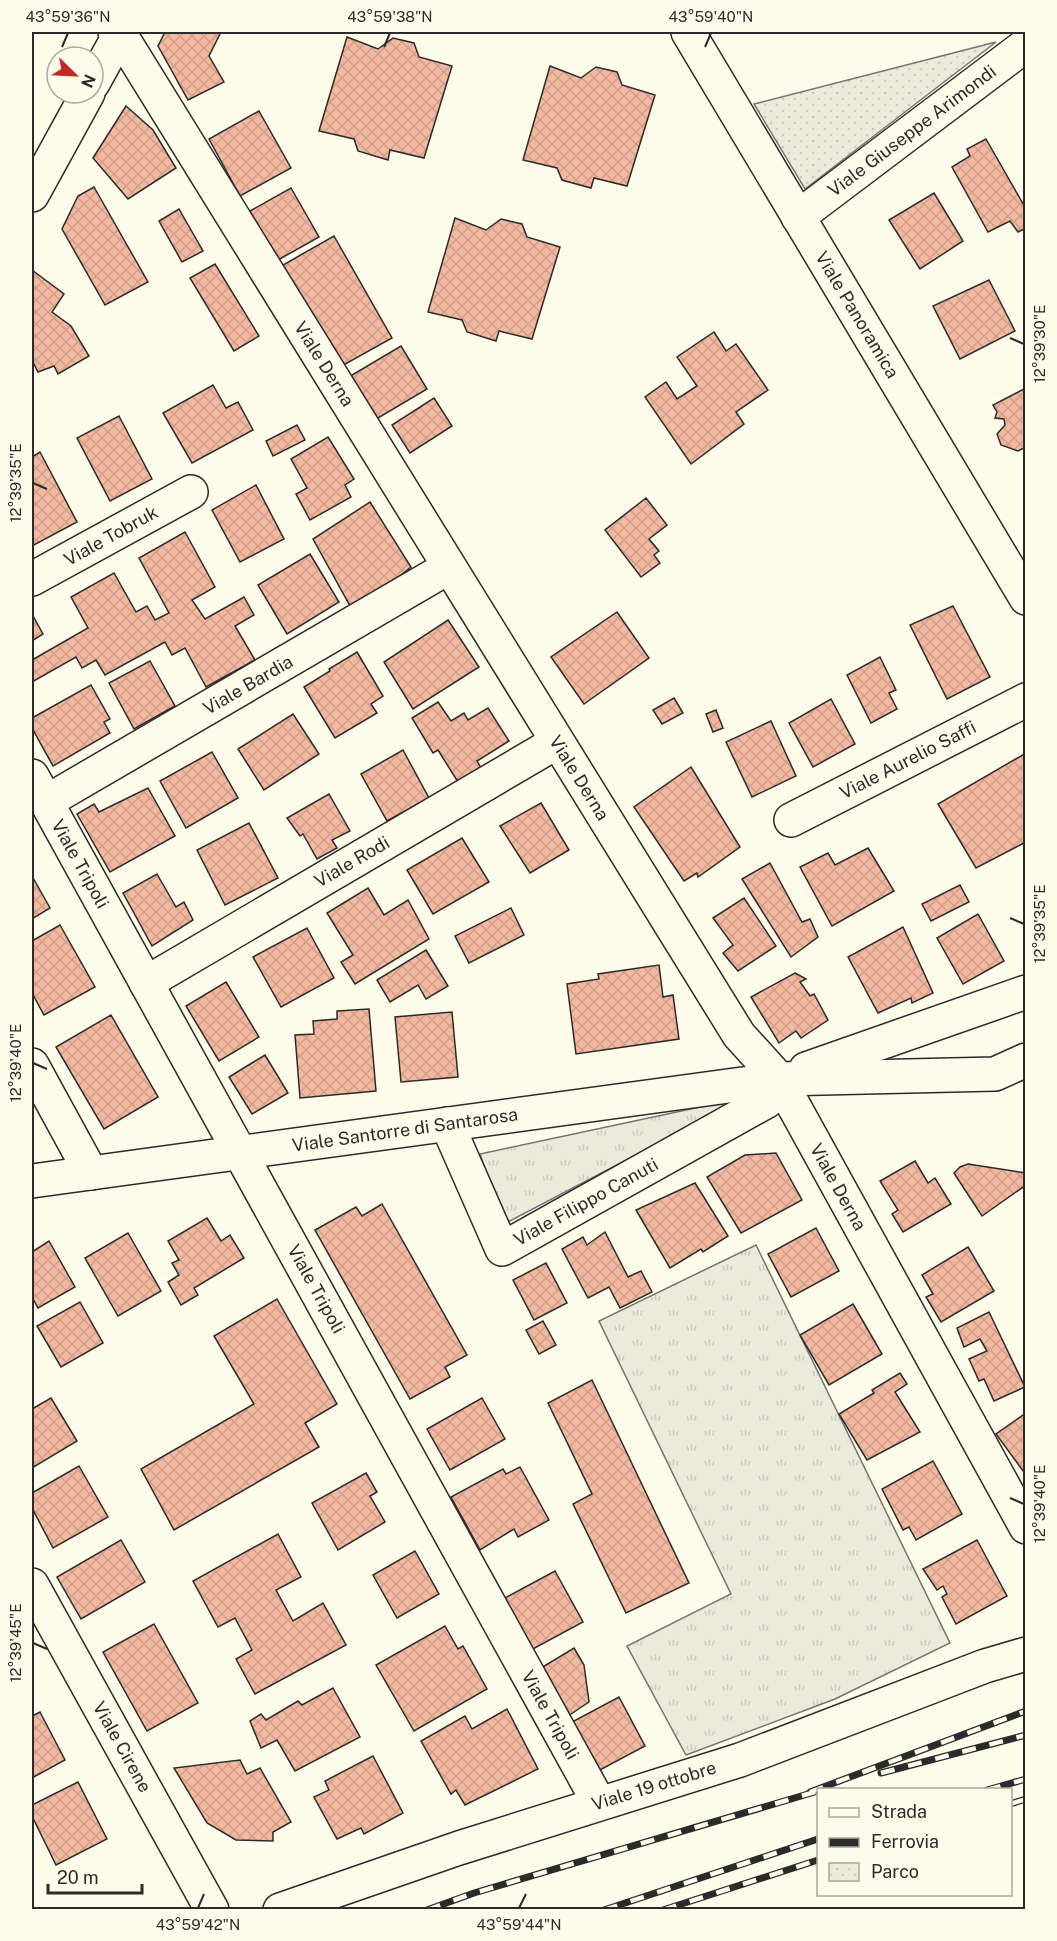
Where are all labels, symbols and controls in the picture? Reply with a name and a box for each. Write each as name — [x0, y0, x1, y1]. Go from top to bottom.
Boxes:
text: 43°59'36"N — [26, 8, 110, 25]
text: 43°59'38"N — [347, 8, 433, 25]
text: 43°59'40"N — [669, 8, 753, 25]
north arrow — [45, 45, 105, 105]
street label: Viale Giuseppe Arimondi — [823, 60, 1000, 201]
text: N — [77, 71, 99, 90]
street label: Viale Panoramica — [811, 248, 904, 382]
text: 12°39'30"E — [1031, 305, 1048, 383]
street label: Viale Derna — [290, 317, 359, 410]
text: 12°39'35"E — [7, 443, 24, 523]
street label: Viale Tobruk — [60, 501, 161, 570]
street label: Viale Bardia — [199, 650, 296, 719]
street label: Viale Aurelio Saffi — [836, 716, 980, 803]
street label: Viale Derna — [545, 731, 614, 824]
street label: Viale Tripoli — [47, 816, 113, 912]
street label: Viale Rodi — [310, 832, 393, 891]
text: 12°39'35"E — [1031, 884, 1048, 964]
text: 12°39'40"E — [7, 1024, 24, 1102]
street label: Viale Santorre di Santarosa — [291, 1103, 519, 1156]
street label: Viale Derna — [806, 1140, 871, 1234]
street label: Viale Filippo Canuti — [510, 1153, 662, 1250]
street label: Viale Tripoli — [283, 1241, 349, 1337]
text: 12°39'40"E — [1031, 1465, 1048, 1543]
text: 12°39'45"E — [7, 1603, 24, 1683]
street label: Viale Tripoli — [517, 1667, 583, 1763]
street label: Viale Cirene — [89, 1698, 156, 1796]
street label: Viale 19 ottobre — [589, 1757, 719, 1814]
legend — [817, 1788, 1012, 1896]
text: Strada — [871, 1801, 927, 1822]
text: Ferrovia — [871, 1831, 939, 1852]
scale bar — [48, 1857, 142, 1895]
text: Parco — [871, 1861, 919, 1882]
text: 20 m — [57, 1867, 99, 1888]
text: 43°59'42"N — [156, 1916, 240, 1933]
text: 43°59'44"N — [476, 1916, 562, 1933]

